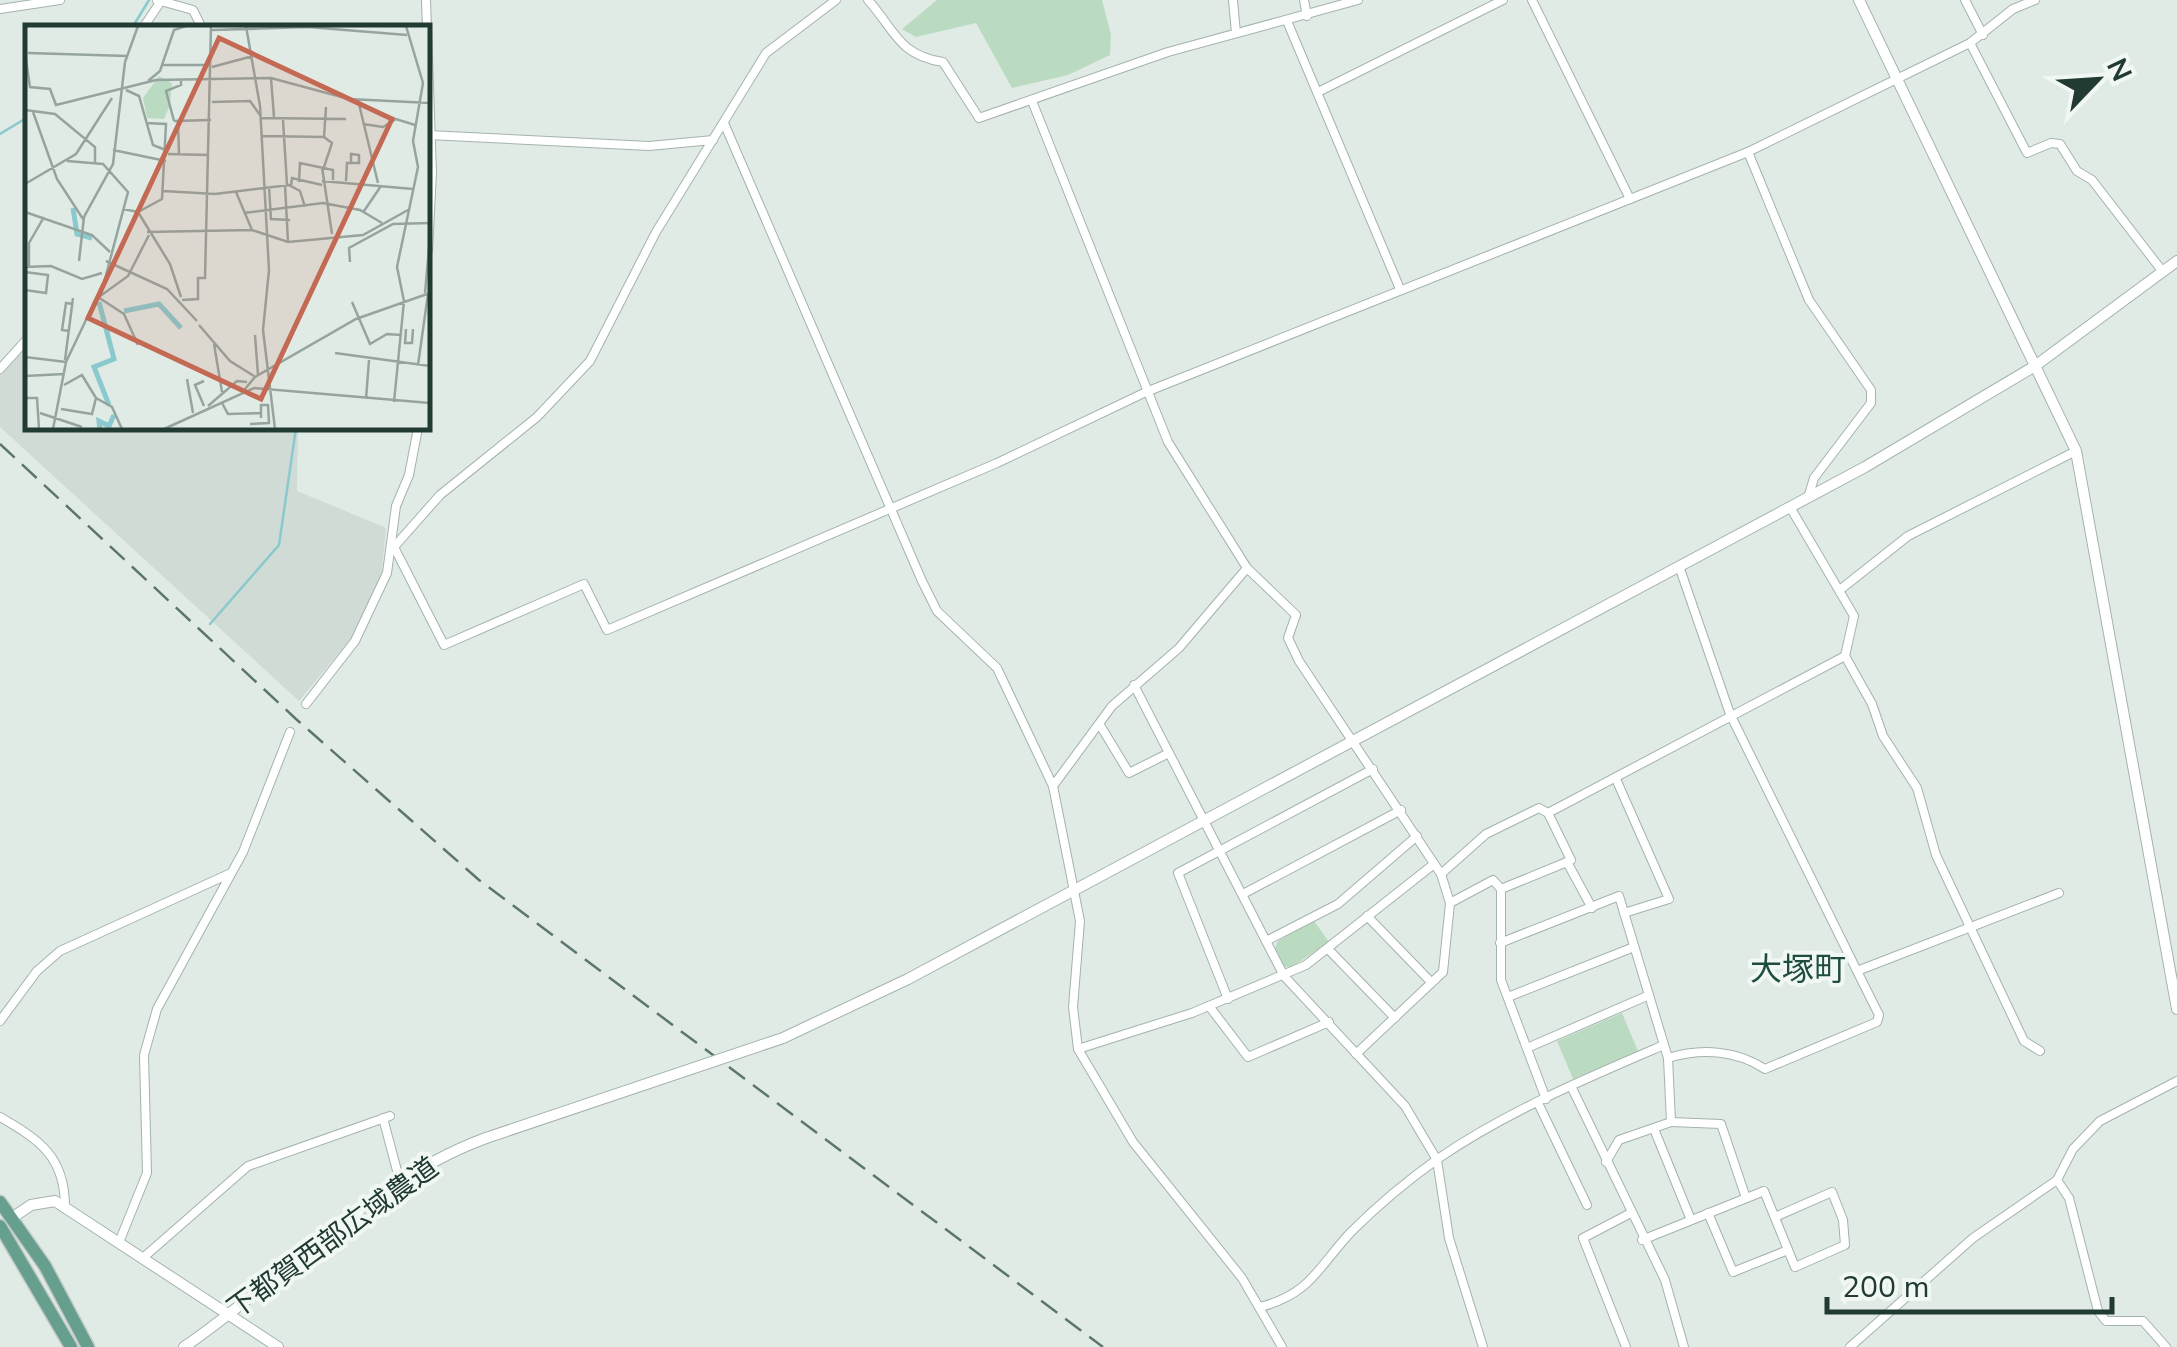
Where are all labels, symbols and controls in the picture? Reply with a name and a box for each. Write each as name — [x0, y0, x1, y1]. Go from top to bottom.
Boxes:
inset map — [25, 25, 430, 430]
north arrow — [2047, 30, 2147, 130]
text: N — [2097, 52, 2140, 87]
district label: 大塚町 — [1750, 948, 1846, 991]
street label: 下都賀西部広域農道 — [220, 1149, 446, 1327]
scale bar — [1827, 1252, 2112, 1314]
text: 200 m — [1842, 1267, 1929, 1308]

